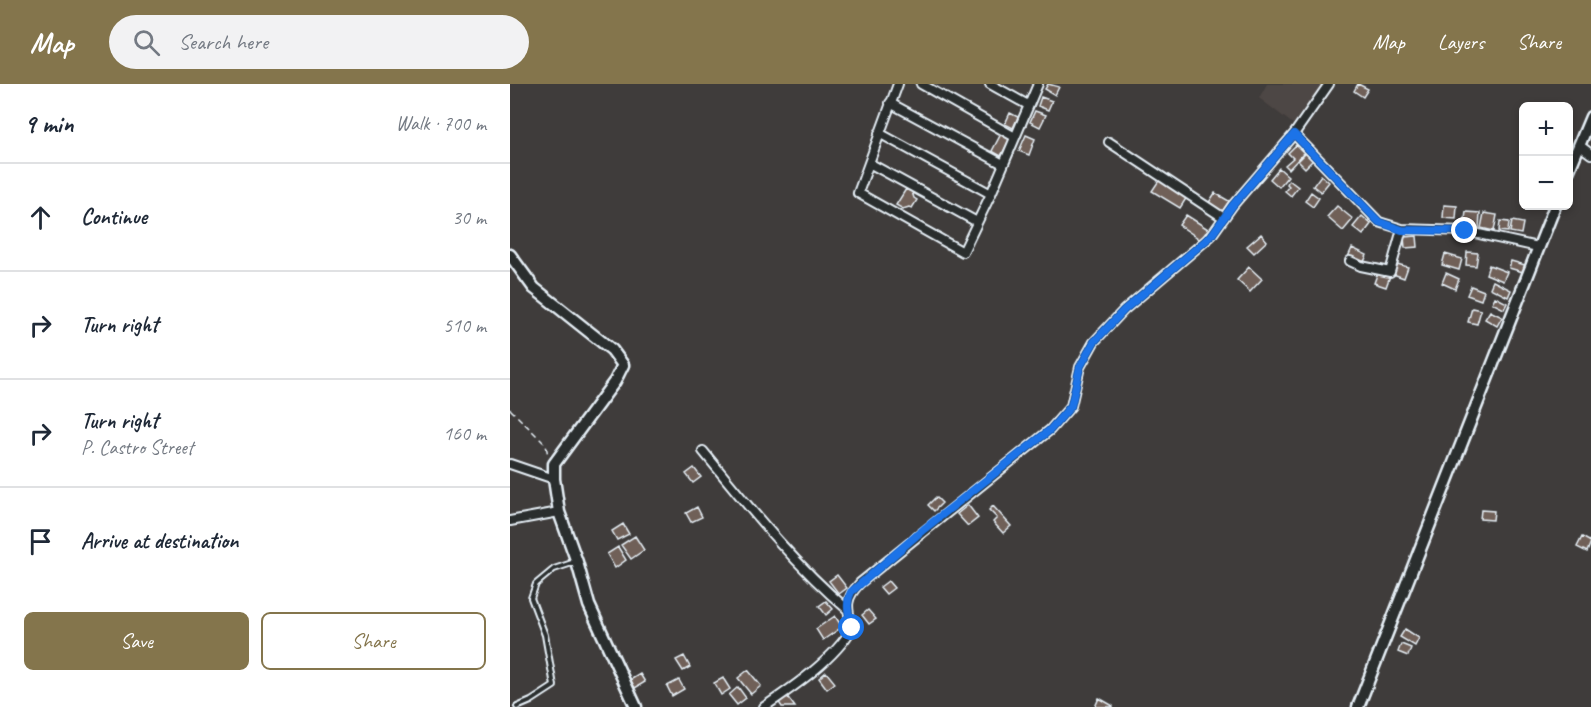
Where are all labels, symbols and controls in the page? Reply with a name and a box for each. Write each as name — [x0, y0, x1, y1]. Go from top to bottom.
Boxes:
search box — [109, 15, 529, 69]
text: Map — [30, 25, 73, 60]
icon: search — [130, 26, 163, 59]
text: Search here — [178, 28, 268, 56]
text: Map — [1372, 29, 1405, 55]
text: Layers — [1438, 29, 1484, 55]
text: Share — [1517, 29, 1561, 55]
map controls — [1519, 102, 1573, 210]
button: + — [1519, 102, 1573, 156]
text: 9 min — [24, 107, 74, 140]
text: Walk · 700 m — [396, 111, 486, 136]
button: − — [1519, 156, 1573, 210]
icon: ahead — [24, 201, 57, 234]
text: Continue — [81, 203, 147, 231]
text: 30 m — [452, 205, 486, 230]
route end — [1451, 217, 1477, 243]
icon: right — [24, 309, 57, 342]
text: Turn right — [81, 311, 158, 339]
text: 510 m — [443, 313, 486, 338]
text: Turn right — [81, 407, 158, 435]
icon: right — [24, 417, 57, 450]
text: 160 m — [443, 421, 486, 446]
text: P. Castro Street — [81, 435, 193, 460]
icon: arrive — [24, 525, 57, 558]
text: Arrive at destination — [81, 527, 238, 555]
button: Save — [24, 612, 249, 670]
button: Share — [261, 612, 486, 670]
route start — [838, 614, 864, 640]

